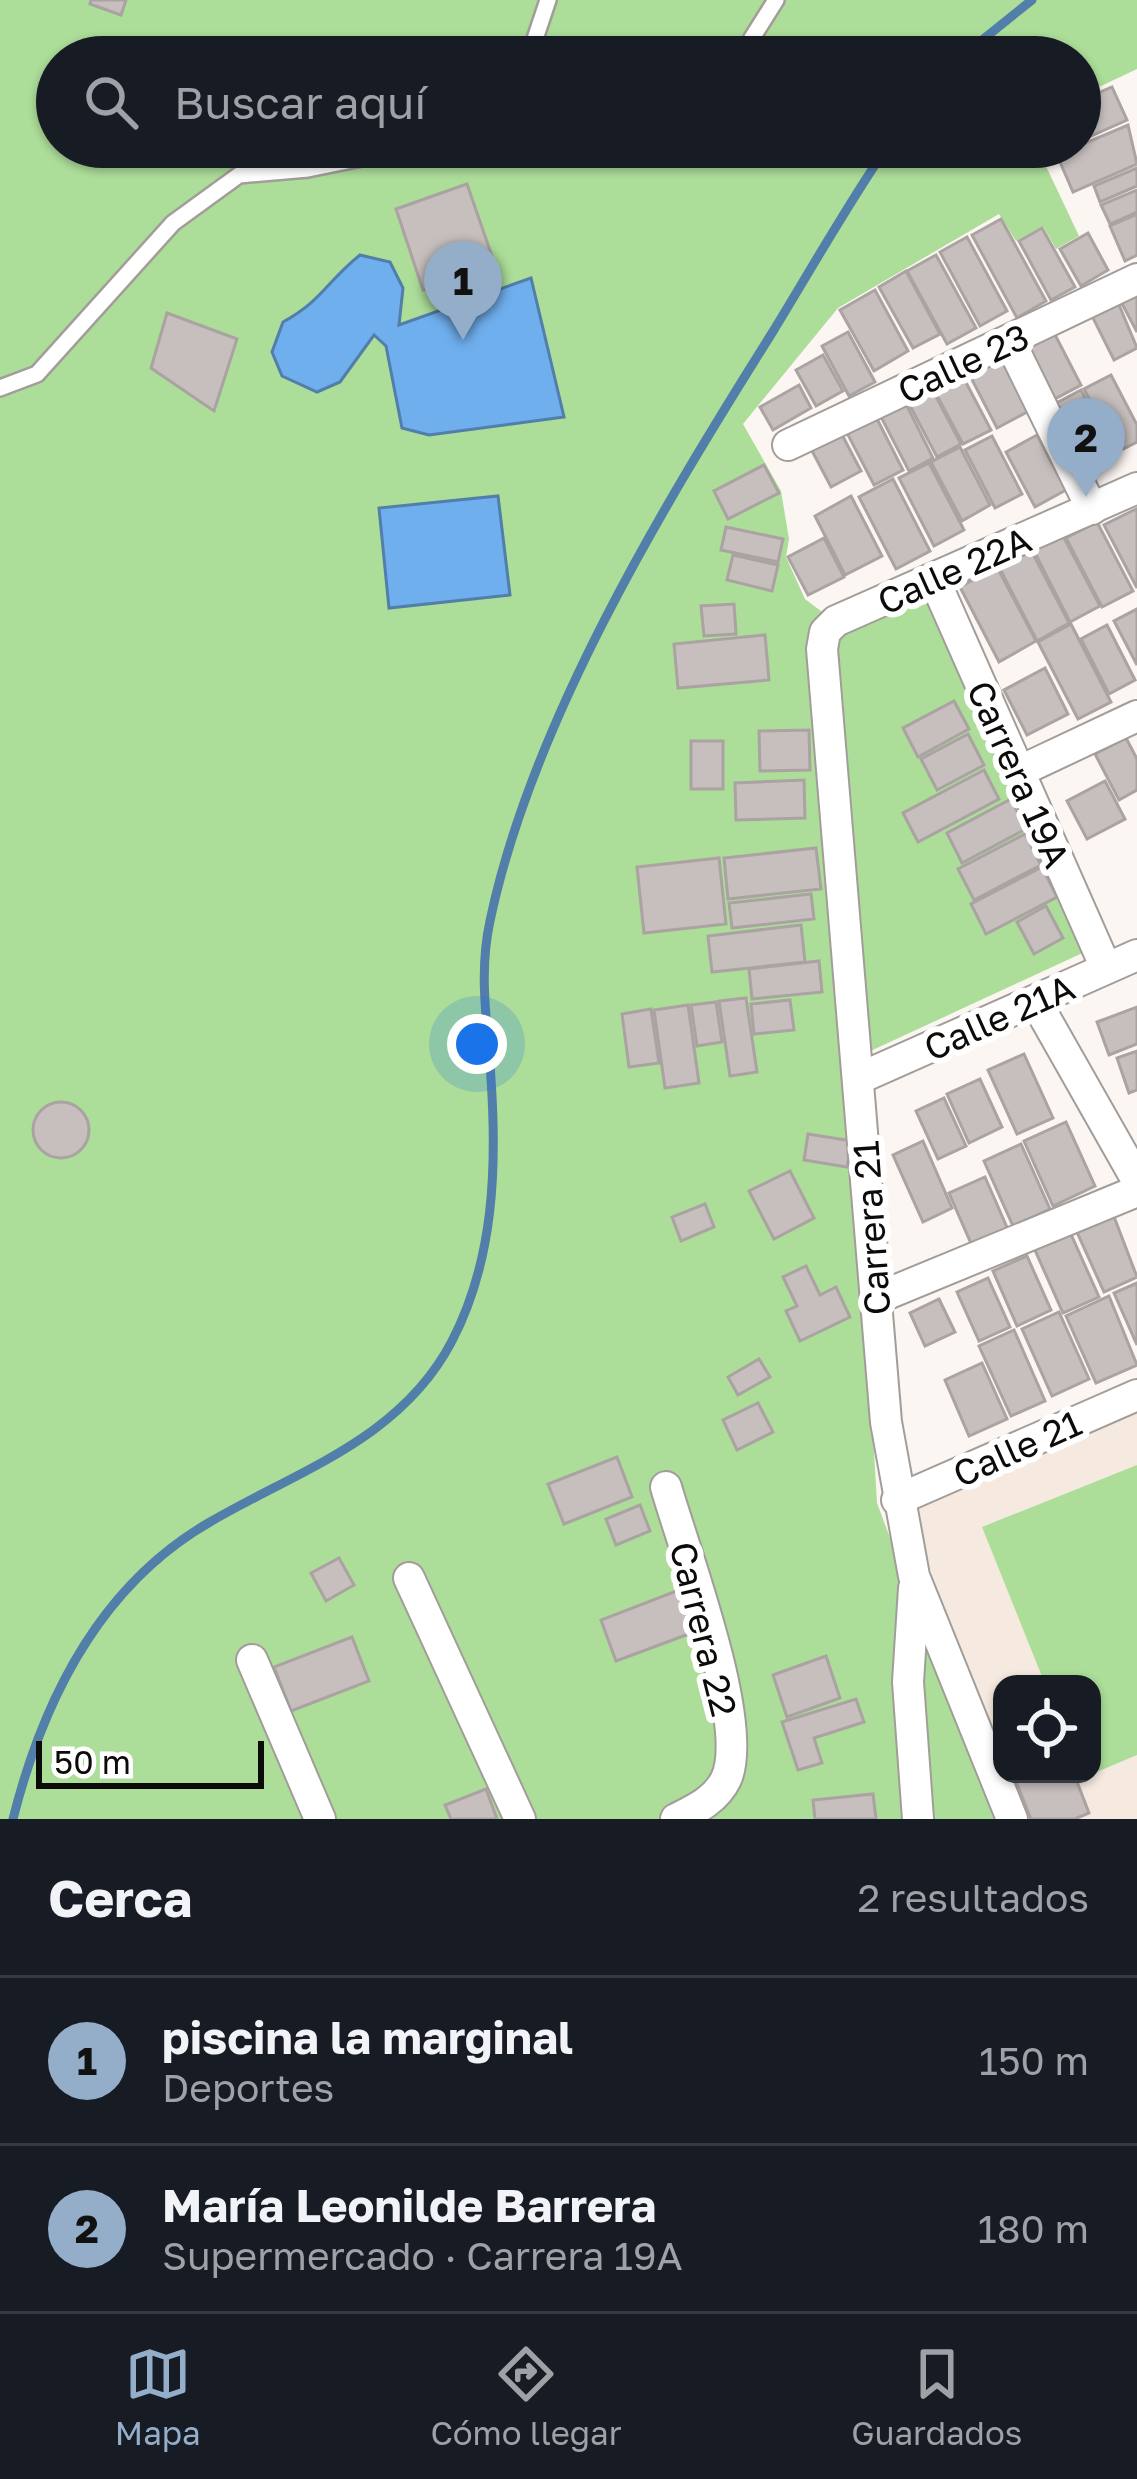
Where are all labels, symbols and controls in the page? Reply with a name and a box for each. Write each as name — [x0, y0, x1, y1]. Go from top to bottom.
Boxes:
search box — [36, 36, 1101, 168]
icon: search — [78, 69, 144, 135]
text: Buscar aquí — [174, 75, 426, 129]
pin: 1 — [424, 241, 502, 340]
street label: Calle 23 — [891, 314, 1035, 412]
pin: 2 — [1047, 398, 1125, 497]
street label: Calle 22A — [871, 517, 1037, 623]
street label: Carrera 19A — [959, 674, 1079, 874]
street label: Calle 21A — [917, 965, 1081, 1069]
your location — [447, 1014, 507, 1074]
street label: Carrera 21 — [843, 1139, 899, 1317]
street label: Calle 21 — [946, 1401, 1088, 1495]
street label: Carrera 22 — [662, 1537, 746, 1721]
map controls — [993, 1675, 1101, 1783]
button: locate — [993, 1675, 1101, 1783]
scale bar — [36, 1735, 264, 1788]
text: 50 m — [54, 1742, 131, 1781]
text: Cerca — [48, 1867, 192, 1928]
text: 2 resultados — [858, 1874, 1089, 1921]
text: piscina la marginal — [162, 2010, 573, 2064]
text: 1 — [77, 2037, 97, 2084]
text: 150 m — [979, 2037, 1089, 2084]
text: Deportes — [162, 2064, 334, 2111]
text: María Leonilde Barrera — [162, 2178, 656, 2232]
text: 2 — [75, 2205, 99, 2252]
text: 180 m — [978, 2205, 1089, 2252]
text: Supermercado · Carrera 19A — [162, 2232, 683, 2279]
tab: Mapa — [115, 2341, 201, 2452]
tab: Cómo llegar — [430, 2341, 622, 2452]
tab: Guardados — [851, 2341, 1022, 2452]

